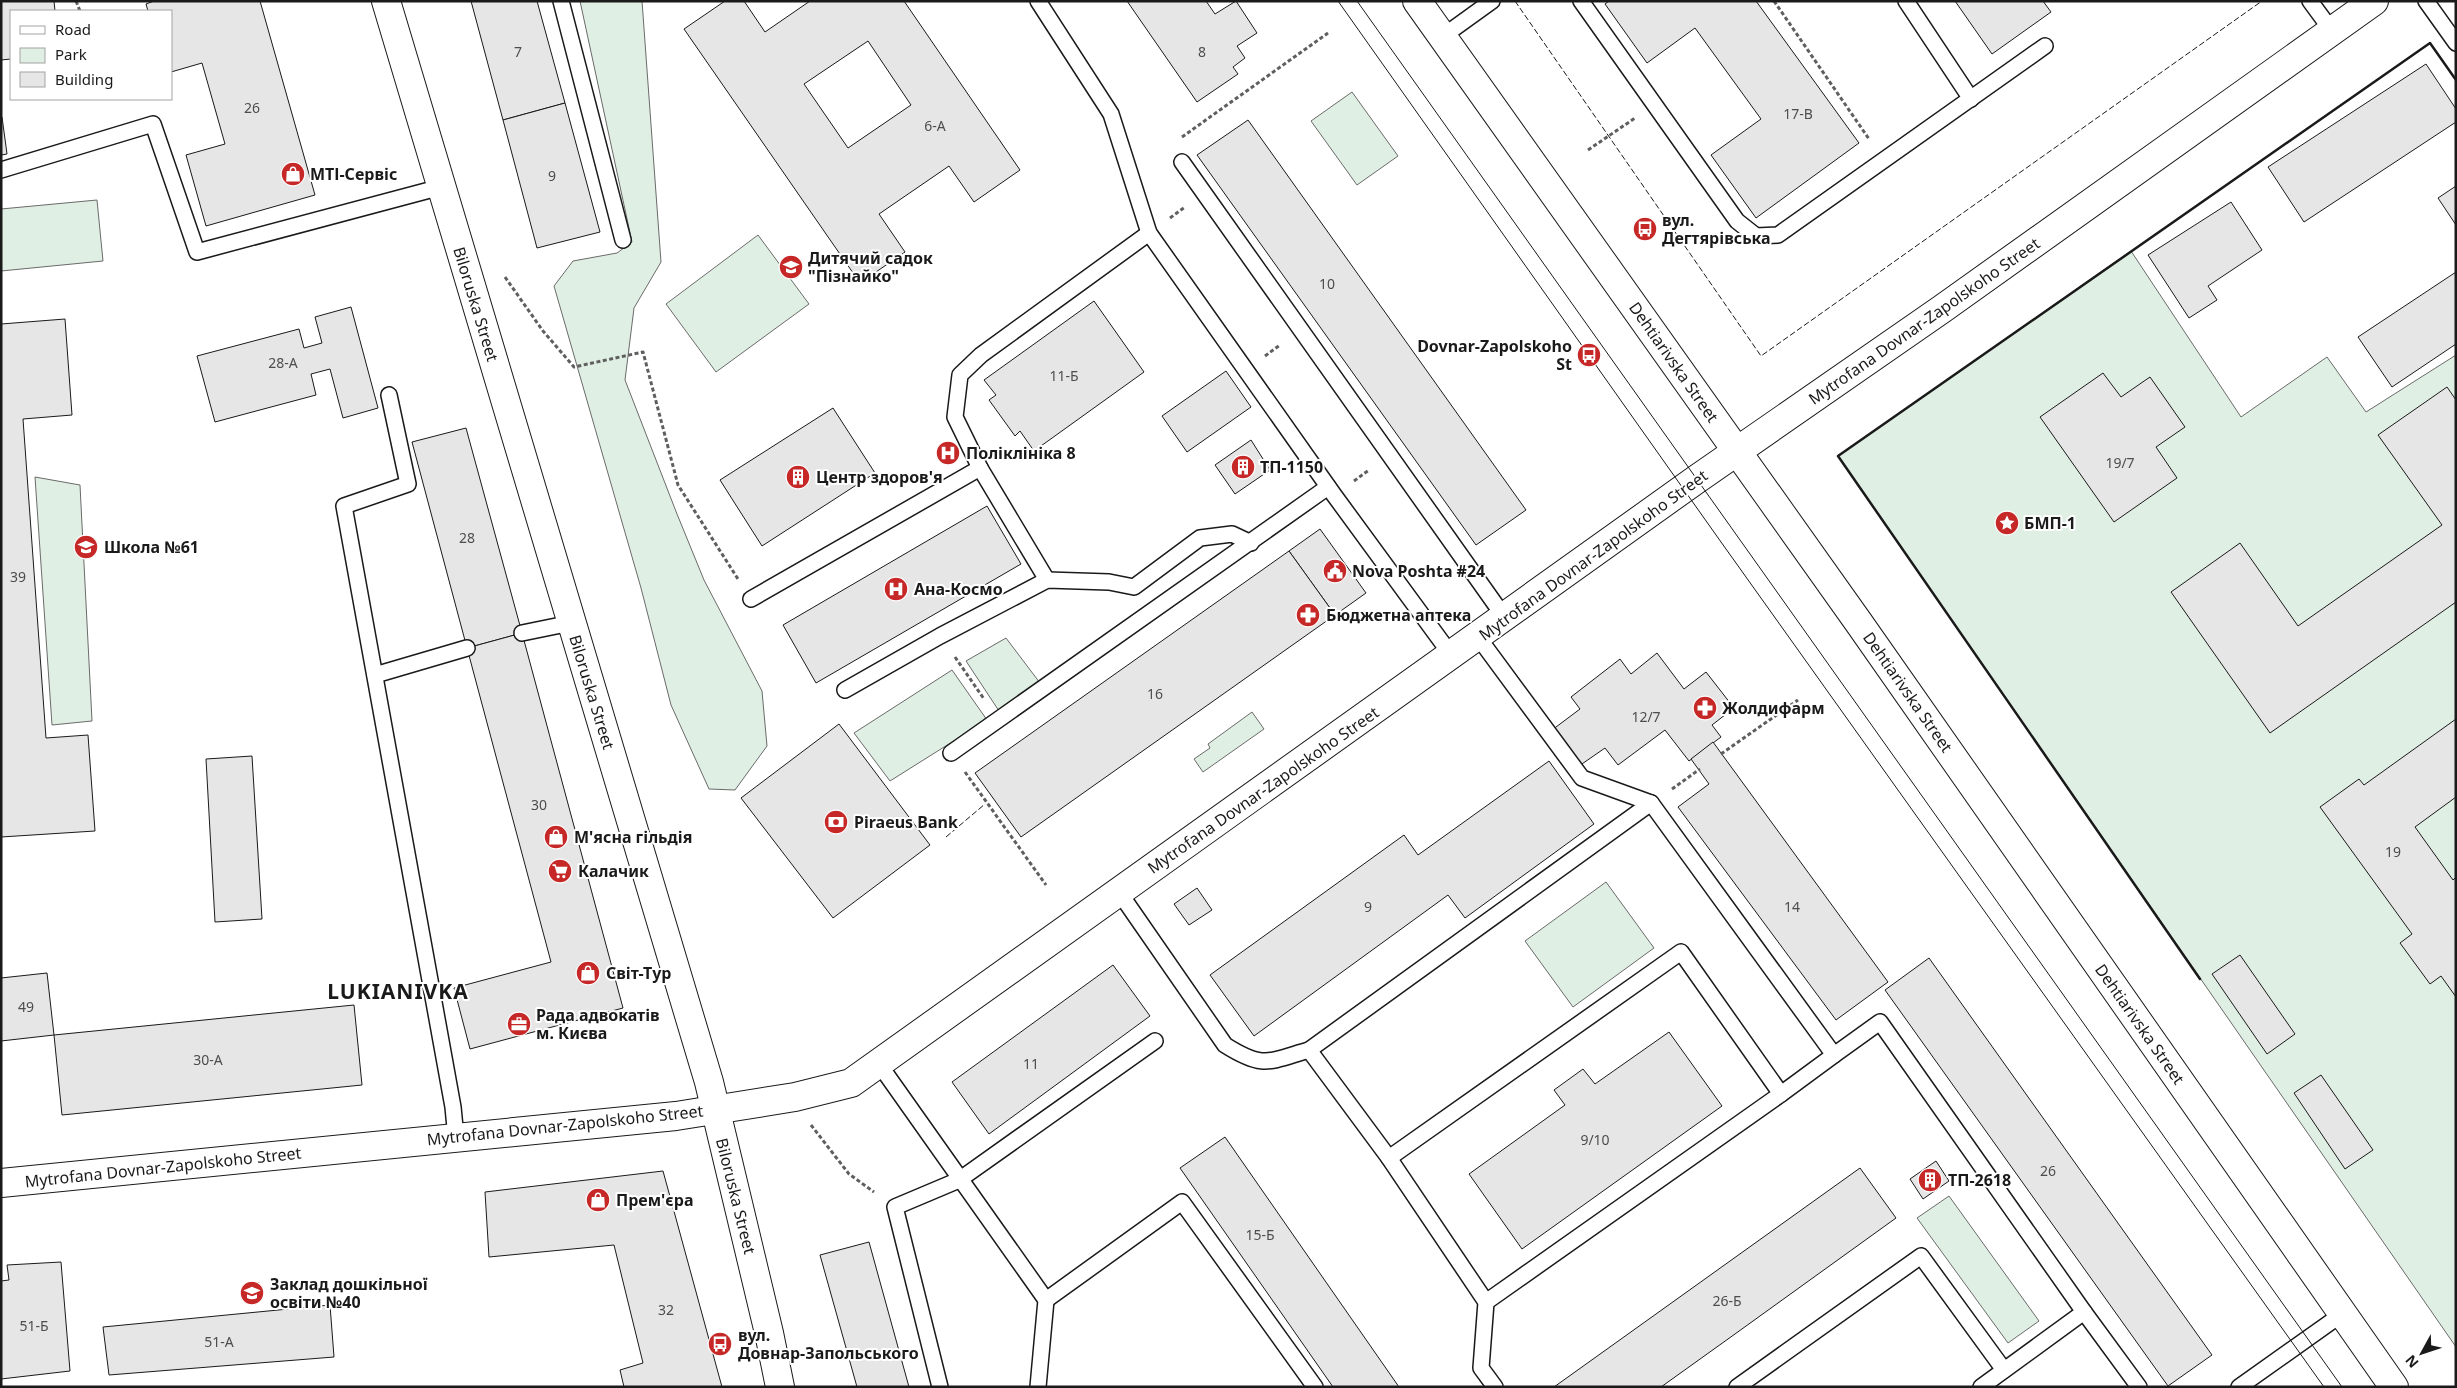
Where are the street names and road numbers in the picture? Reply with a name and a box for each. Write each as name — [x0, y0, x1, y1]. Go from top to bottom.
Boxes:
street label: Mytrofana Dovnar-Zapolskoho Street — [1804, 232, 2044, 410]
street label: Biloruska Street — [448, 244, 504, 364]
street label: Dehtiarivska Street — [1624, 297, 1724, 427]
street label: Mytrofana Dovnar-Zapolskoho Street — [1474, 464, 1712, 646]
street label: Dehtiarivska Street — [1858, 627, 1958, 757]
street label: Biloruska Street — [564, 632, 620, 752]
street label: Mytrofana Dovnar-Zapolskoho Street — [1143, 701, 1383, 879]
street label: Dehtiarivska Street — [2090, 959, 2190, 1089]
street label: Mytrofana Dovnar-Zapolskoho Street — [426, 1100, 704, 1150]
street label: Biloruska Street — [711, 1136, 761, 1257]
street label: Mytrofana Dovnar-Zapolskoho Street — [24, 1142, 302, 1192]

